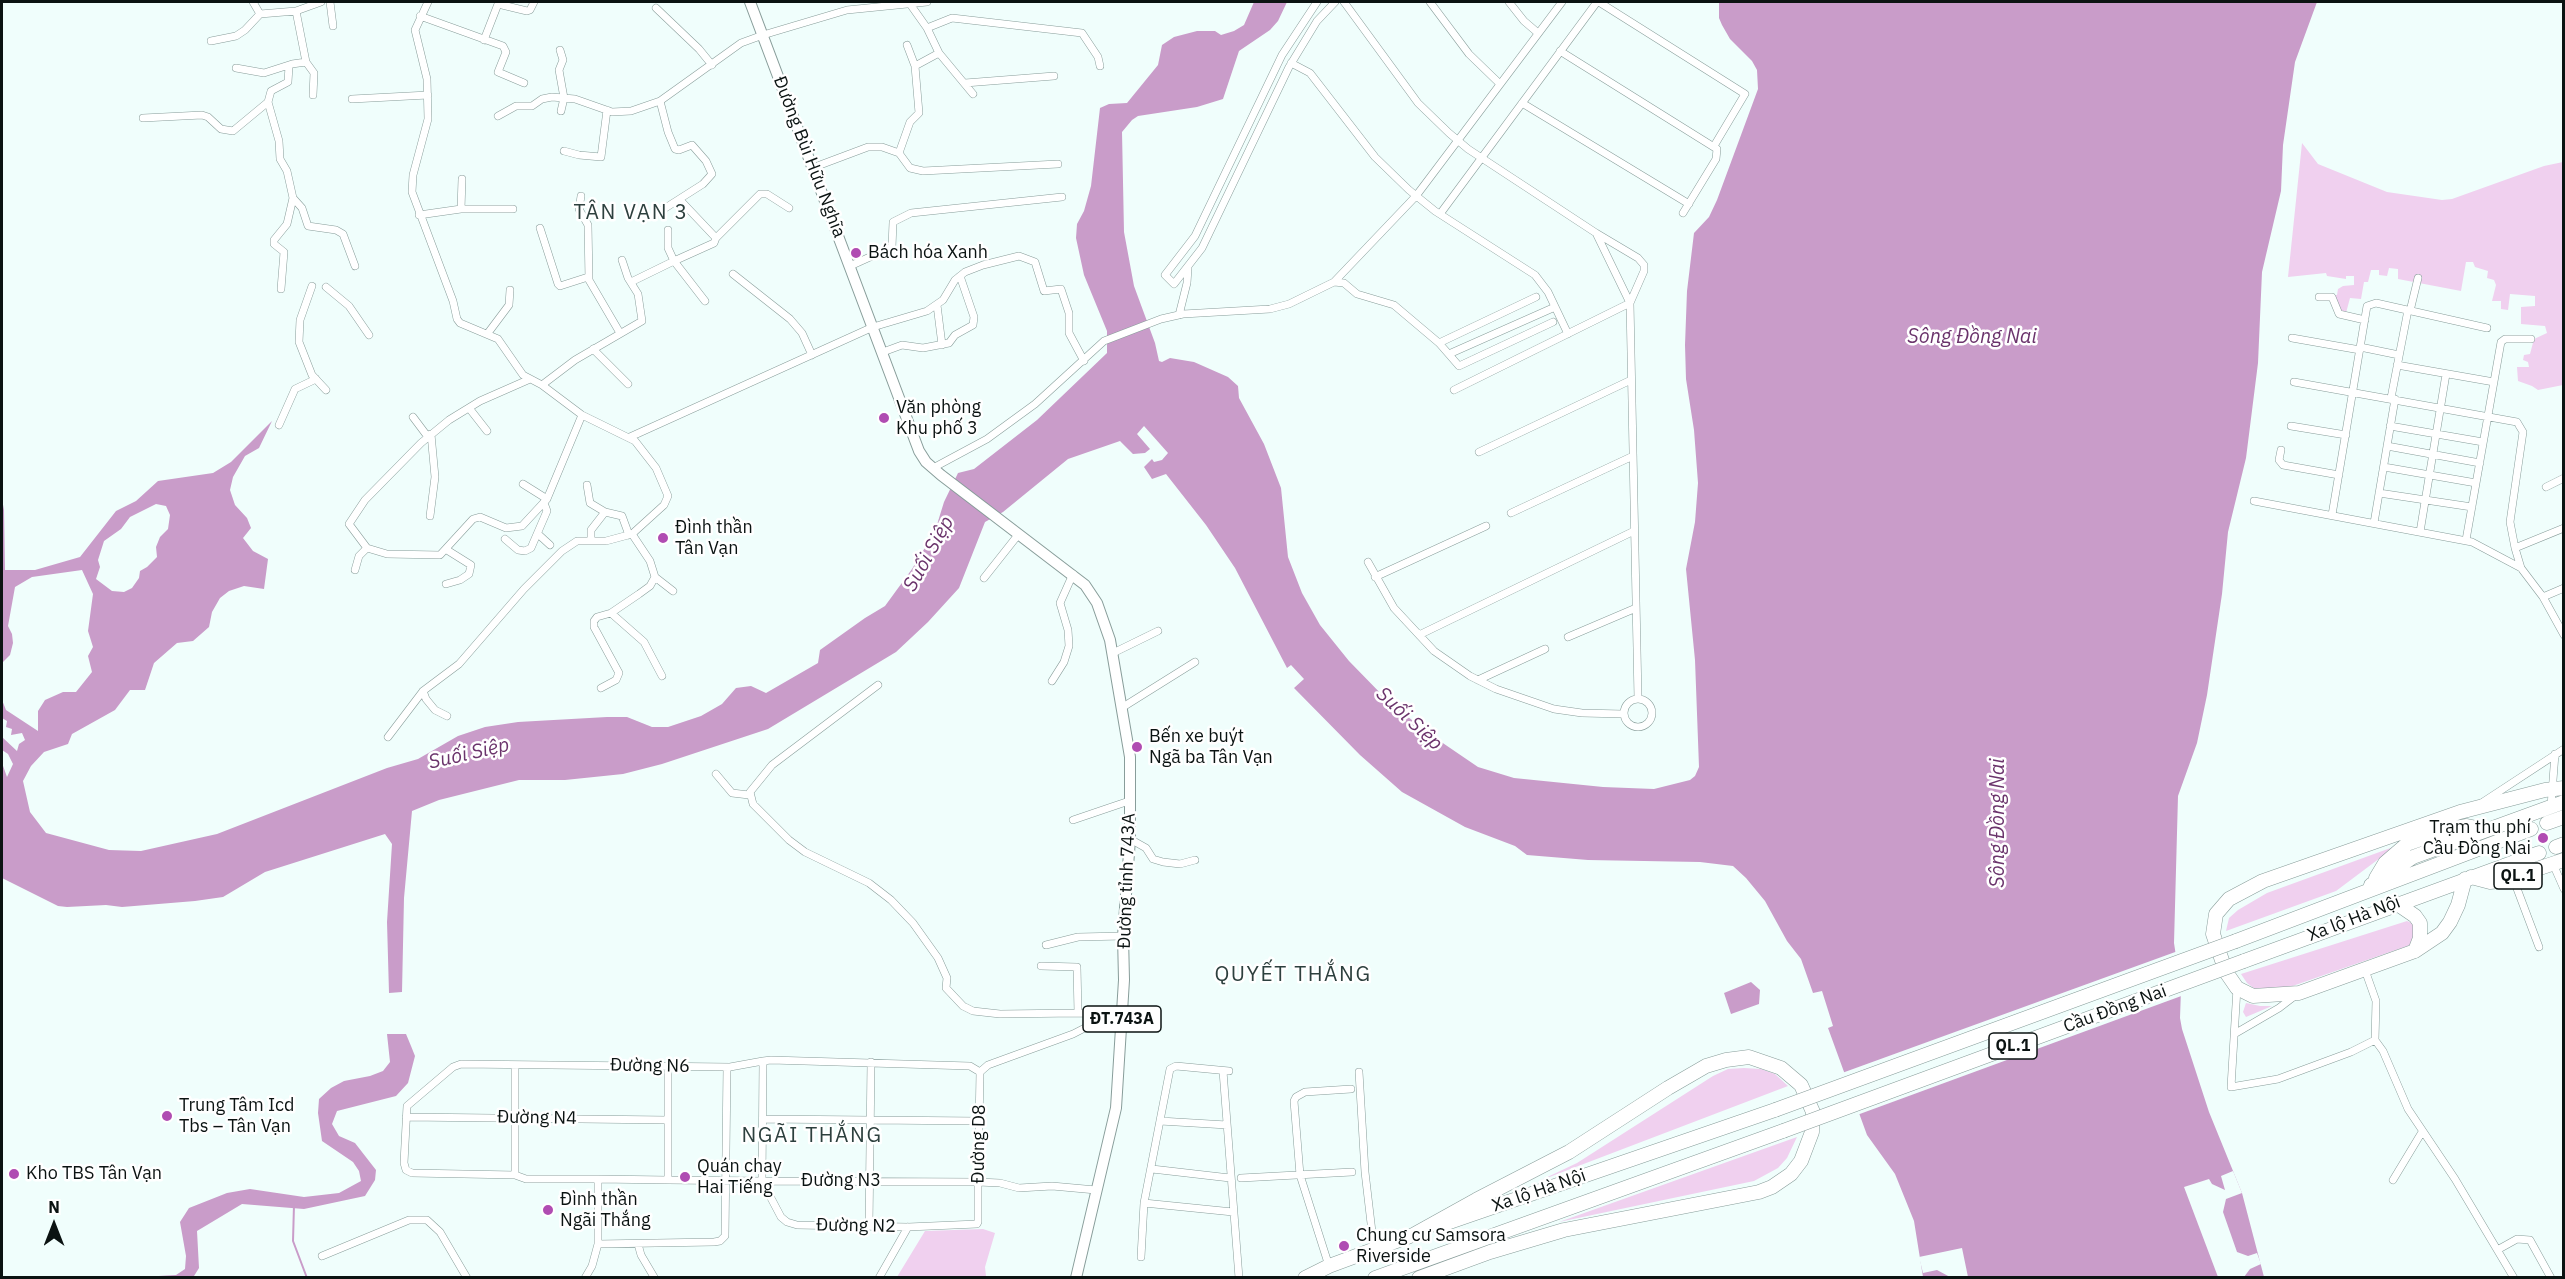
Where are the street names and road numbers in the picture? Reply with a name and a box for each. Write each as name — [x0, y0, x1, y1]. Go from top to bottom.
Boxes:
street label: Đường Bùi Hữu Nghĩa — [768, 73, 850, 241]
street label: Đường tỉnh 743A — [1114, 813, 1140, 949]
road number: QL.1 — [2494, 863, 2542, 889]
street label: Xa lộ Hà Nội — [2304, 891, 2404, 947]
street label: Cầu Đồng Nai — [2060, 980, 2170, 1038]
road number: ĐT.743A — [1083, 1006, 1161, 1032]
road number: QL.1 — [1989, 1033, 2037, 1059]
street label: Đường N6 — [610, 1055, 690, 1077]
street label: Đường D8 — [968, 1104, 990, 1184]
street label: Đường N4 — [497, 1107, 577, 1129]
street label: Xa lộ Hà Nội — [1489, 1165, 1589, 1217]
street label: Đường N3 — [801, 1170, 881, 1192]
street label: Đường N2 — [816, 1215, 896, 1237]

